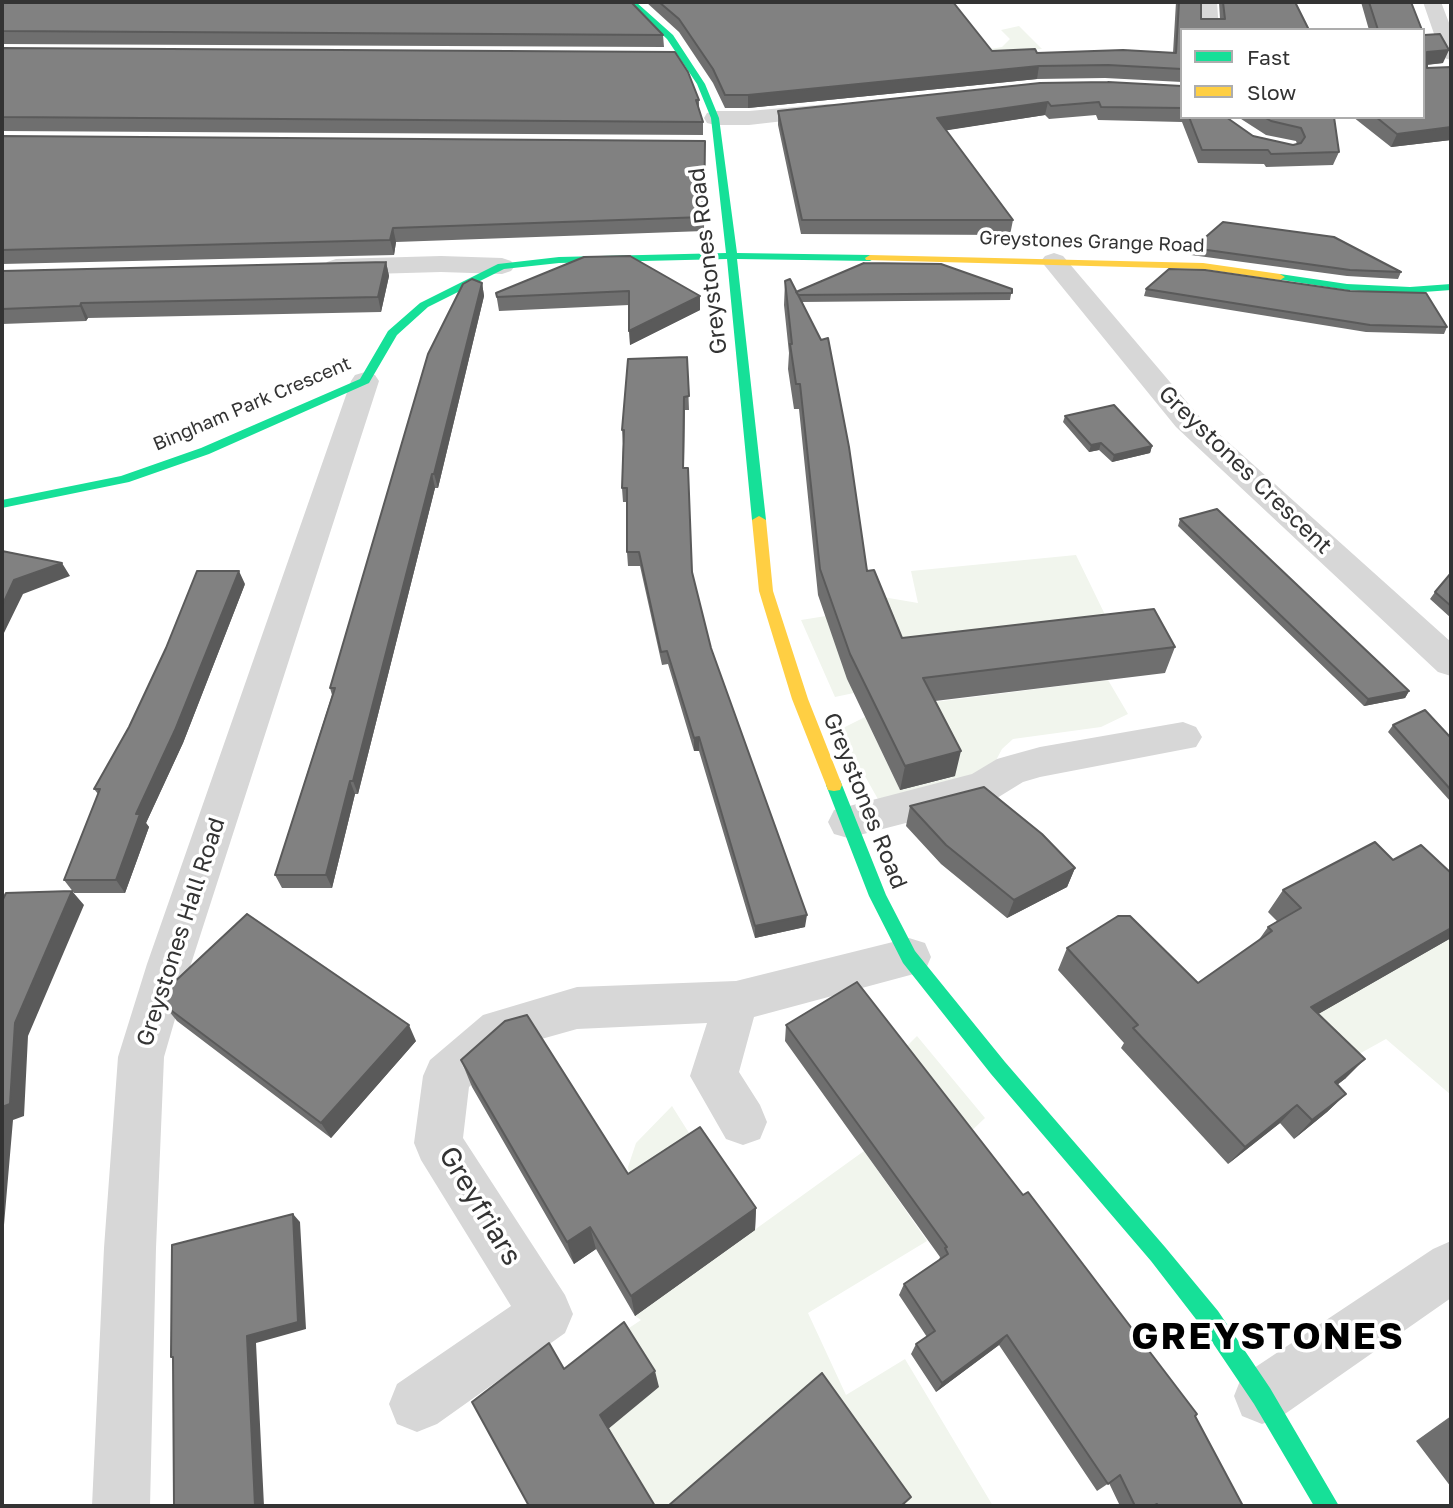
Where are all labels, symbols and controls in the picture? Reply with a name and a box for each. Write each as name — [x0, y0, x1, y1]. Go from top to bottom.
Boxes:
legend — [1180, 28, 1425, 119]
text: Fast — [1247, 44, 1290, 70]
text: Slow — [1247, 79, 1296, 105]
street label: Greystones Road — [683, 166, 733, 356]
street label: Greystones Grange Road — [979, 227, 1205, 257]
street label: Bingham Park Crescent — [150, 352, 354, 456]
street label: Greystones Crescent — [1153, 380, 1337, 560]
street label: Greystones Road — [817, 709, 913, 893]
street label: Greystones Hall Road — [131, 814, 231, 1050]
street label: Greyfriars — [431, 1141, 529, 1271]
district label: GREYSTONES — [1133, 1315, 1403, 1359]

